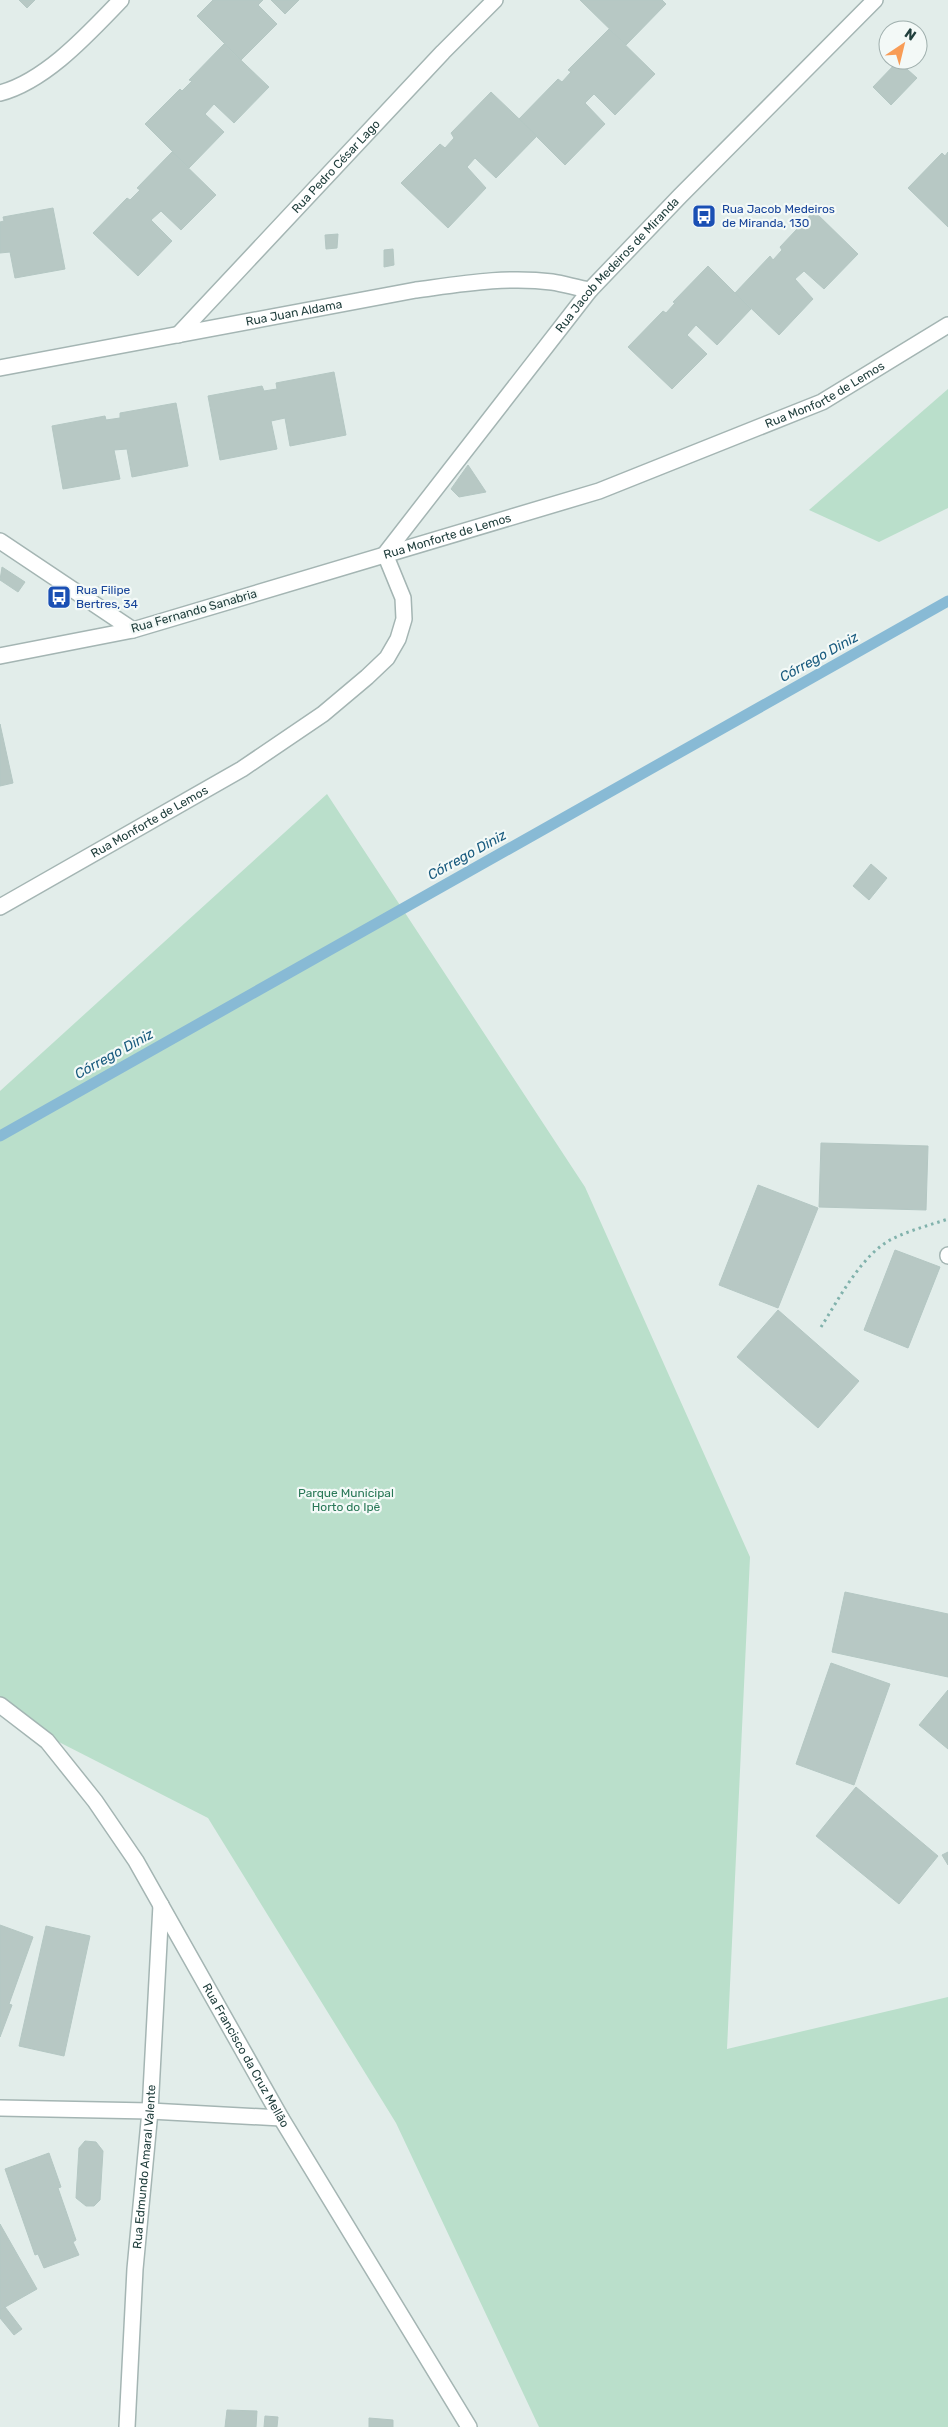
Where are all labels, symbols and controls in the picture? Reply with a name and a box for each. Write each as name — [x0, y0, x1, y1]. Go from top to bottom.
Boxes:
north arrow — [878, 20, 928, 70]
text: N — [901, 25, 919, 45]
street label: Rua Pedro César Lago — [289, 117, 383, 216]
street label: Rua Jacob Medeiros de Miranda — [553, 195, 682, 335]
place label: Rua Jacob Medeiros de Miranda, 130 — [722, 202, 835, 230]
bus stop icon: Rua Jacob Medeiros de Miranda, 130 — [691, 203, 717, 229]
street label: Rua Juan Aldama — [244, 297, 343, 329]
street label: Rua Monforte de Lemos — [763, 359, 887, 431]
street label: Rua Monforte de Lemos — [382, 511, 513, 562]
place label: Rua Filipe Bertres, 34 — [76, 583, 138, 611]
bus stop icon: Rua Filipe Bertres, 34 — [46, 584, 72, 610]
street label: Rua Fernando Sanabria — [130, 586, 258, 636]
water label: Córrego Diniz — [777, 628, 861, 686]
street label: Rua Monforte de Lemos — [88, 783, 210, 861]
water label: Córrego Diniz — [425, 826, 509, 884]
water label: Córrego Diniz — [72, 1025, 156, 1083]
park label: Parque Municipal Horto do Ipê — [298, 1486, 394, 1514]
street label: Rua Francisco da Cruz Mellão — [200, 1981, 292, 2130]
street label: Rua Edmundo Amaral Valente — [130, 2084, 158, 2249]

